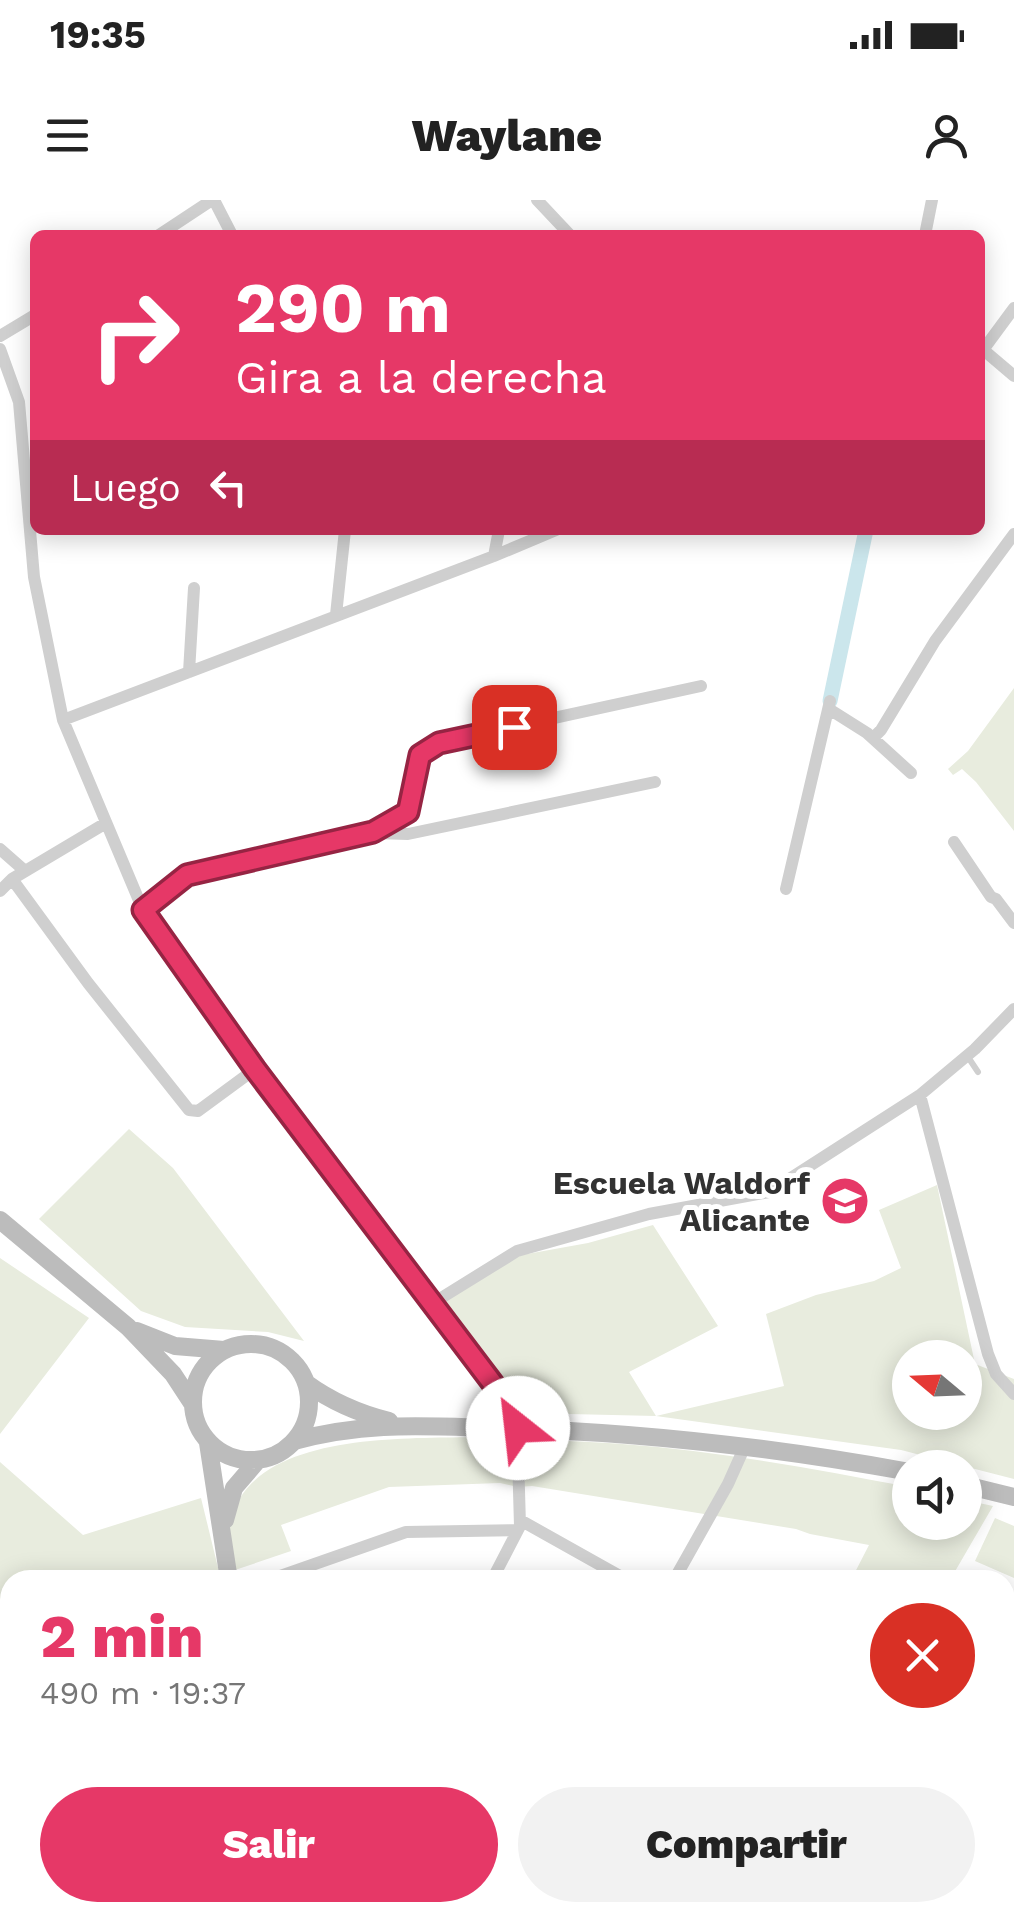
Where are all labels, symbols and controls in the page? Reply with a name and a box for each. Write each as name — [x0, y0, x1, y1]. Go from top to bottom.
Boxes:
text: 19:35 — [50, 13, 146, 57]
icon: menu — [40, 108, 95, 163]
icon: person — [919, 108, 974, 163]
text: Waylane — [412, 109, 602, 162]
text: 290 m — [235, 267, 451, 349]
icon: right — [70, 270, 200, 400]
text: Gira a la derecha — [235, 351, 607, 404]
icon: left — [201, 460, 256, 515]
text: Luego — [70, 466, 181, 510]
pin — [472, 685, 557, 770]
icon: arrive — [487, 700, 542, 755]
place label: Escuela Waldorf Alicante — [553, 1164, 811, 1239]
school or university icon: Escuela Waldorf Alicante — [819, 1175, 871, 1227]
north arrow — [892, 1340, 982, 1430]
map controls — [892, 1340, 982, 1540]
position arrow — [466, 1376, 570, 1480]
button: sound — [892, 1450, 982, 1540]
text: 2 min — [40, 1601, 204, 1672]
button: close — [870, 1603, 975, 1708]
text: 490 m · 19:37 — [40, 1674, 246, 1712]
button: Salir — [40, 1787, 498, 1902]
button: Compartir — [518, 1787, 975, 1902]

